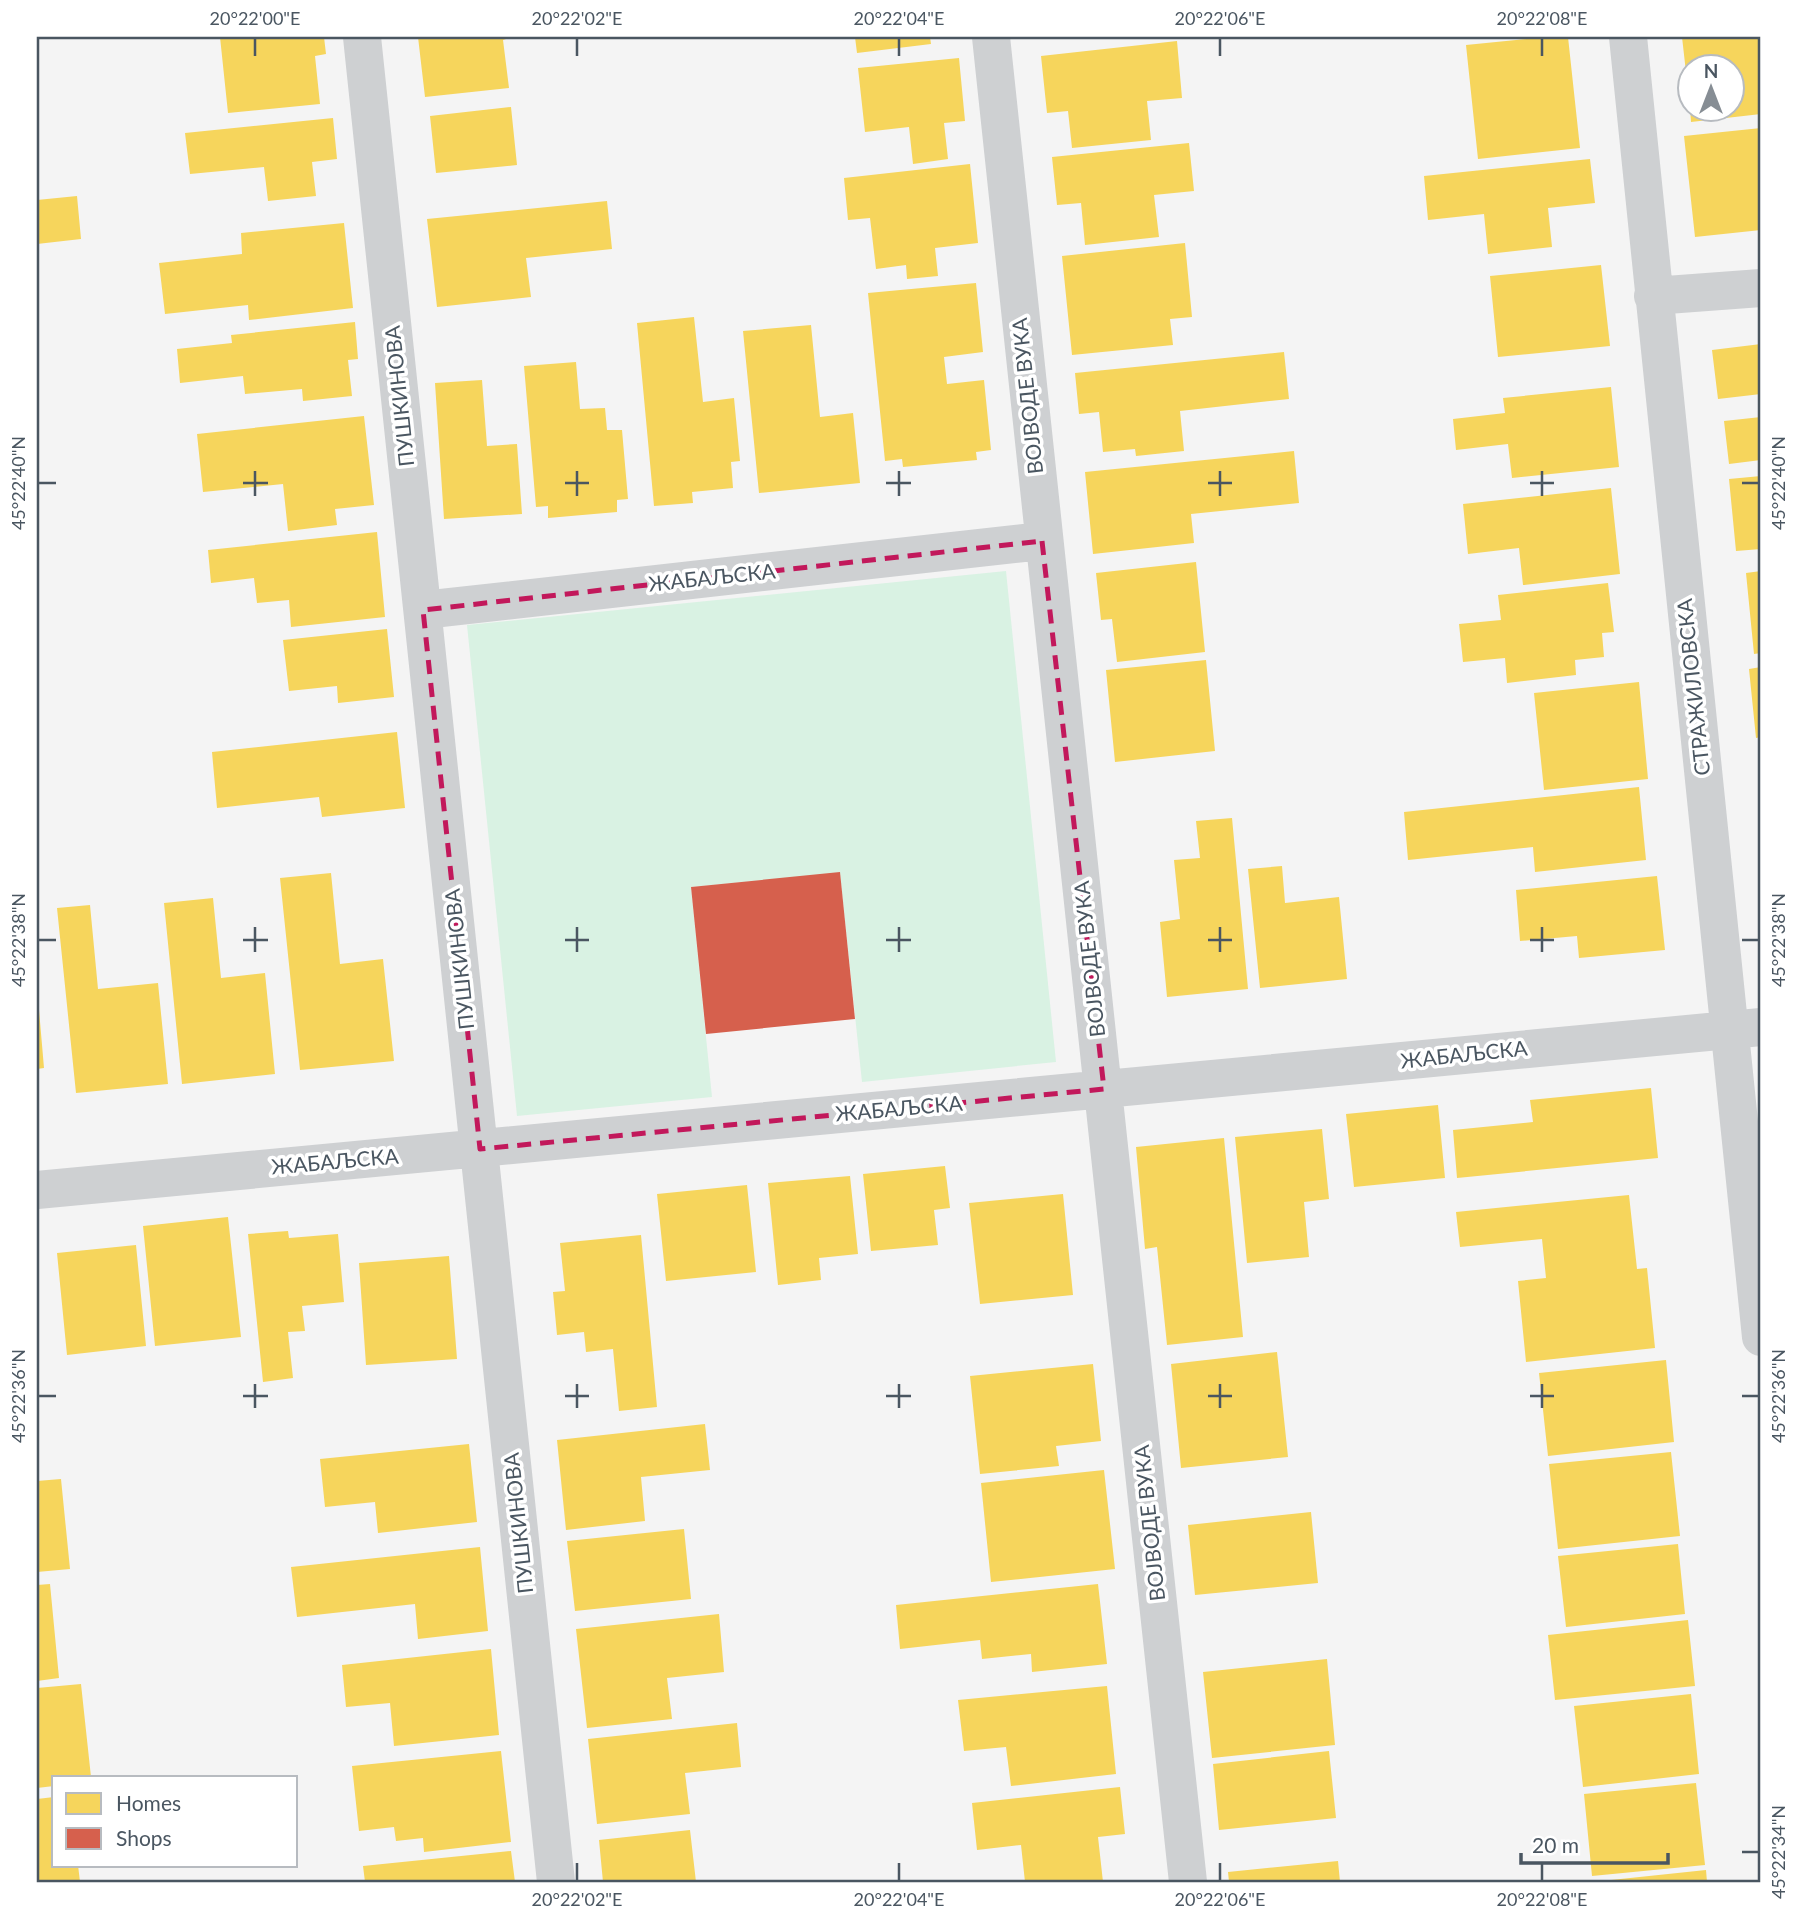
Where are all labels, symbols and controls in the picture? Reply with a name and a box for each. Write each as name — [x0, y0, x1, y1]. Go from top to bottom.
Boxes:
text: 20°22'00"E — [210, 7, 300, 29]
text: 20°22'02"E — [532, 7, 622, 29]
text: 20°22'04"E — [854, 7, 944, 29]
text: 20°22'06"E — [1175, 7, 1265, 29]
text: 20°22'08"E — [1497, 7, 1587, 29]
north arrow — [1675, 52, 1745, 122]
text: N — [1704, 59, 1718, 82]
street label: ВОЈВОДЕ ВУКА — [1006, 316, 1047, 476]
street label: ПУШКИНОВА — [379, 324, 418, 468]
text: 45°22'40"N — [7, 436, 29, 530]
text: 45°22'40"N — [1767, 436, 1789, 530]
street label: ЖАБАЉСКА — [647, 557, 777, 596]
street label: СТРАЖИЛОВСКА — [1671, 597, 1714, 777]
street label: ВОЈВОДЕ ВУКА — [1068, 879, 1109, 1039]
street label: ПУШКИНОВА — [439, 887, 478, 1031]
text: 45°22'38"N — [7, 893, 29, 987]
text: 45°22'38"N — [1767, 893, 1789, 987]
street label: ЖАБАЉСКА — [1399, 1034, 1529, 1073]
street label: ЖАБАЉСКА — [834, 1089, 964, 1126]
street label: ЖАБАЉСКА — [270, 1142, 400, 1179]
text: 45°22'36"N — [7, 1349, 29, 1443]
text: 45°22'36"N — [1767, 1349, 1789, 1443]
street label: ВОЈВОДЕ ВУКА — [1128, 1443, 1169, 1603]
street label: ПУШКИНОВА — [498, 1451, 537, 1595]
legend — [52, 1776, 298, 1867]
text: Homes — [116, 1790, 181, 1815]
text: 45°22'34"N — [1767, 1805, 1789, 1899]
scale bar — [1521, 1821, 1668, 1865]
text: Shops — [116, 1825, 172, 1850]
text: 20 m — [1532, 1832, 1579, 1857]
text: 20°22'02"E — [532, 1888, 622, 1910]
text: 20°22'04"E — [854, 1888, 944, 1910]
text: 20°22'06"E — [1175, 1888, 1265, 1910]
text: 20°22'08"E — [1497, 1888, 1587, 1910]

